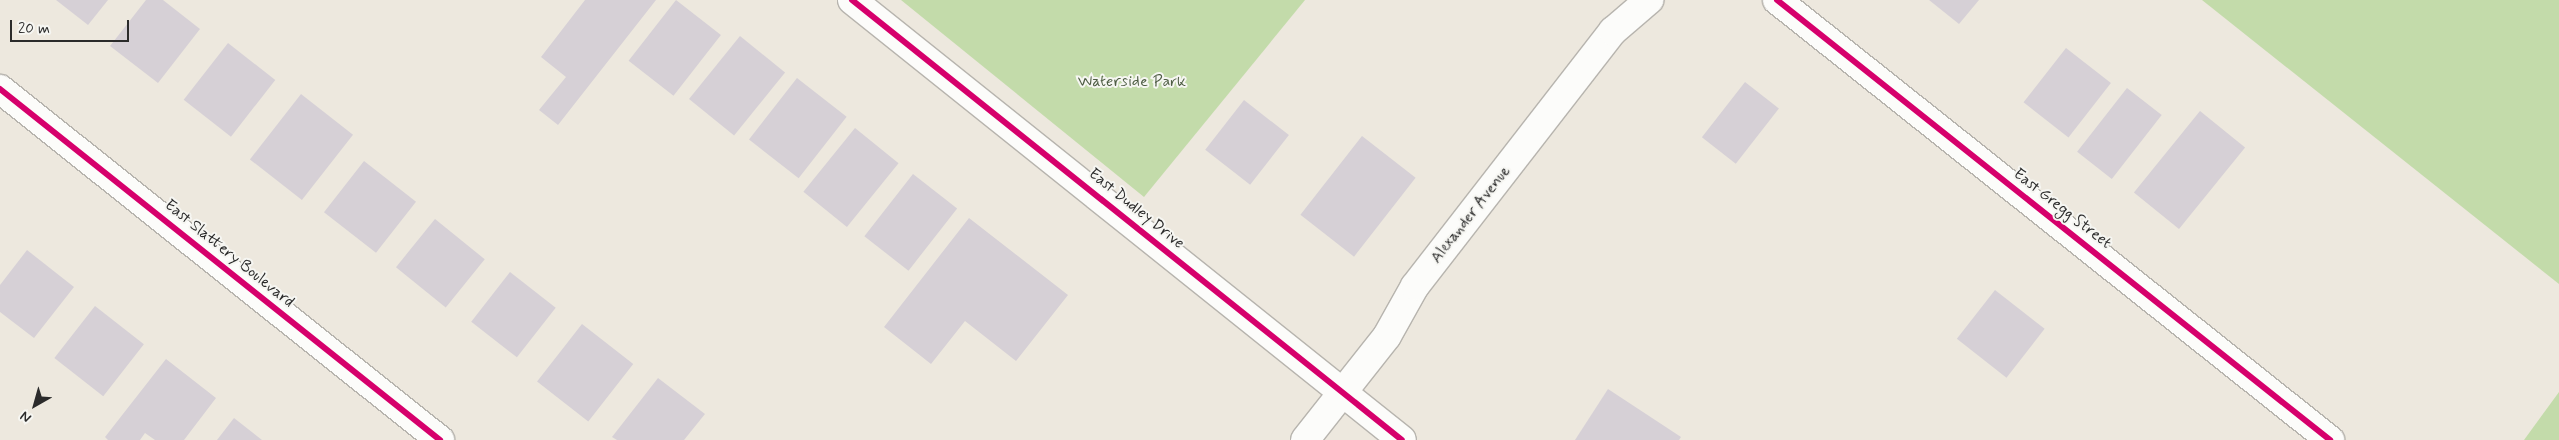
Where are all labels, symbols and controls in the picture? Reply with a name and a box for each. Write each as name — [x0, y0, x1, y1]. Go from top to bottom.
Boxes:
scale bar — [12, 10, 131, 42]
text: 20 m — [18, 19, 50, 39]
park label: Waterside Park — [1079, 72, 1185, 92]
street label: Alexander Avenue — [1426, 161, 1516, 269]
street label: East Gregg Street — [2008, 164, 2116, 254]
street label: East Dudley Drive — [1085, 165, 1187, 253]
street label: East Slattery Boulevard — [161, 196, 297, 312]
north arrow — [10, 380, 60, 430]
text: N — [17, 407, 35, 427]

